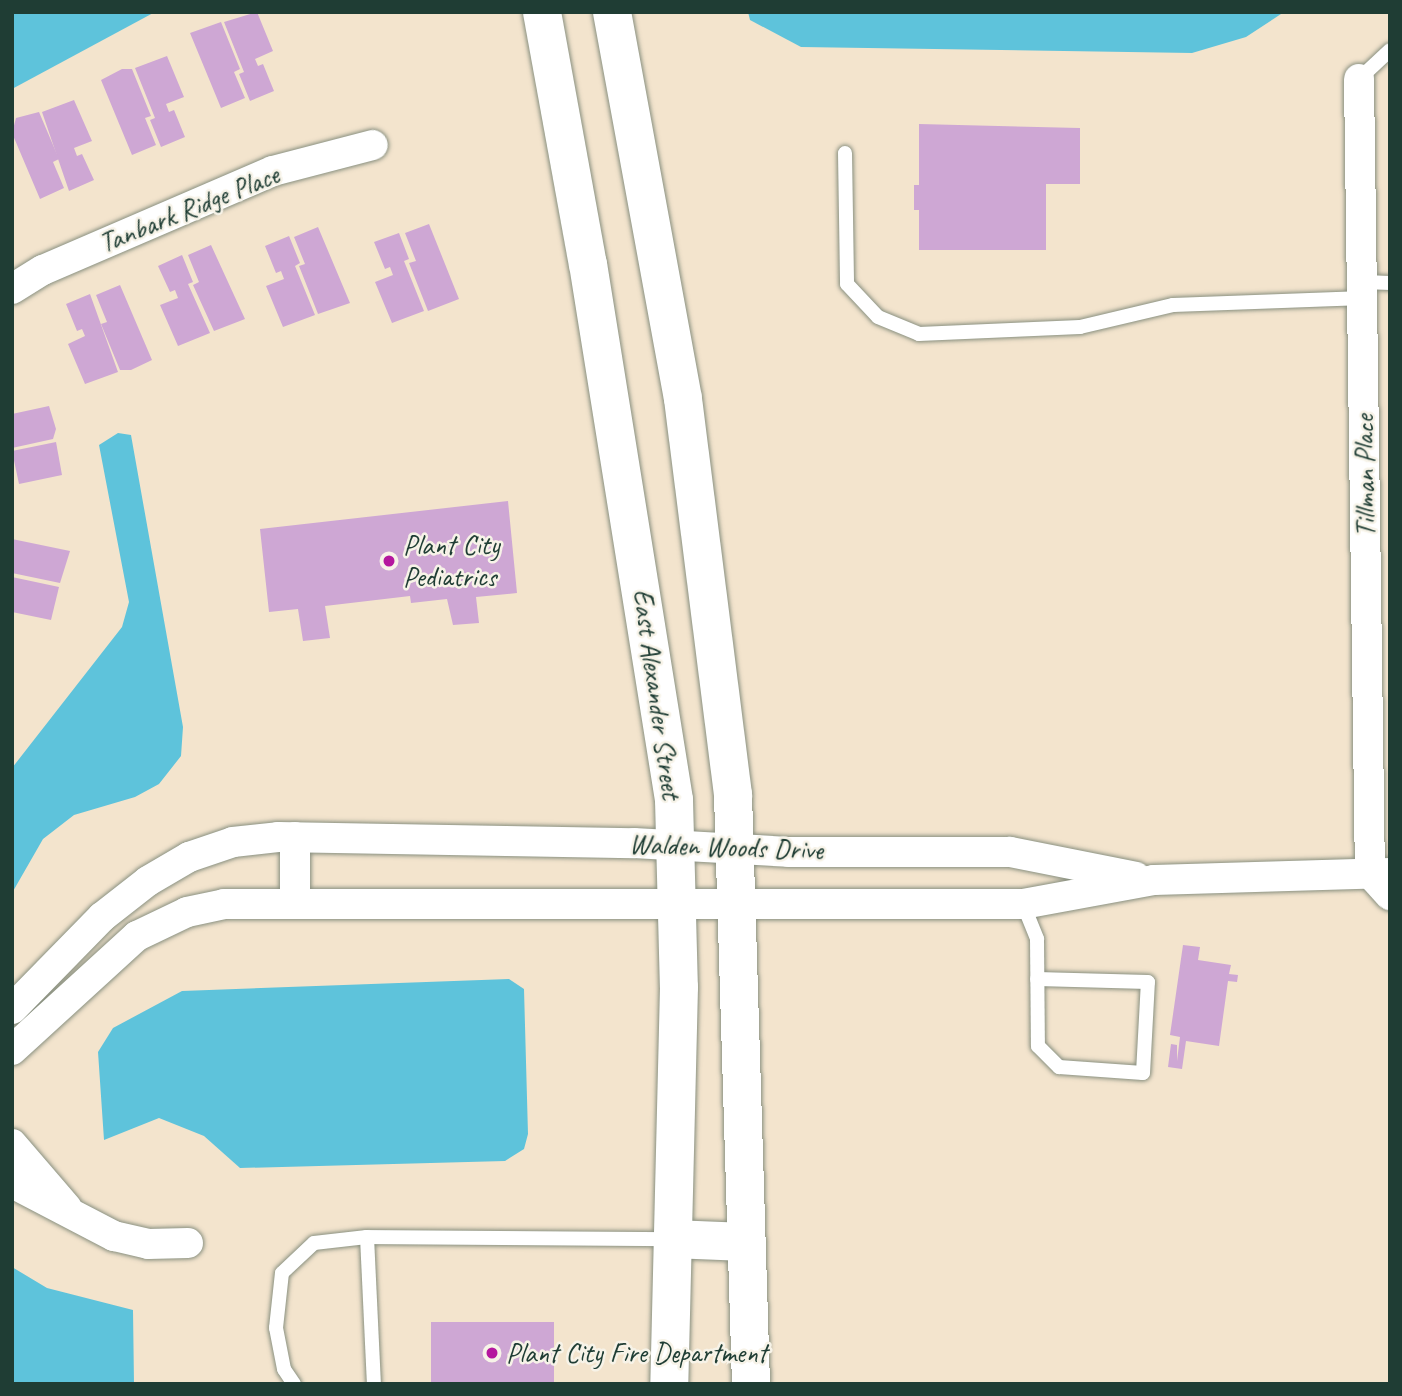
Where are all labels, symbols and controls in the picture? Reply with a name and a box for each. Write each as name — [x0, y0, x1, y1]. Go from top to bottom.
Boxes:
street label: Tanbark Ridge Place — [94, 157, 284, 261]
street label: Tillman Place — [1347, 414, 1383, 538]
place label: Plant City Pediatrics — [403, 528, 499, 594]
marker: Plant City Pediatrics — [381, 553, 397, 569]
street label: East Alexander Street — [626, 587, 688, 801]
street label: Walden Woods Drive — [628, 827, 824, 867]
place label: Plant City Fire Department — [506, 1336, 766, 1370]
marker: Plant City Fire Department — [484, 1345, 500, 1361]

